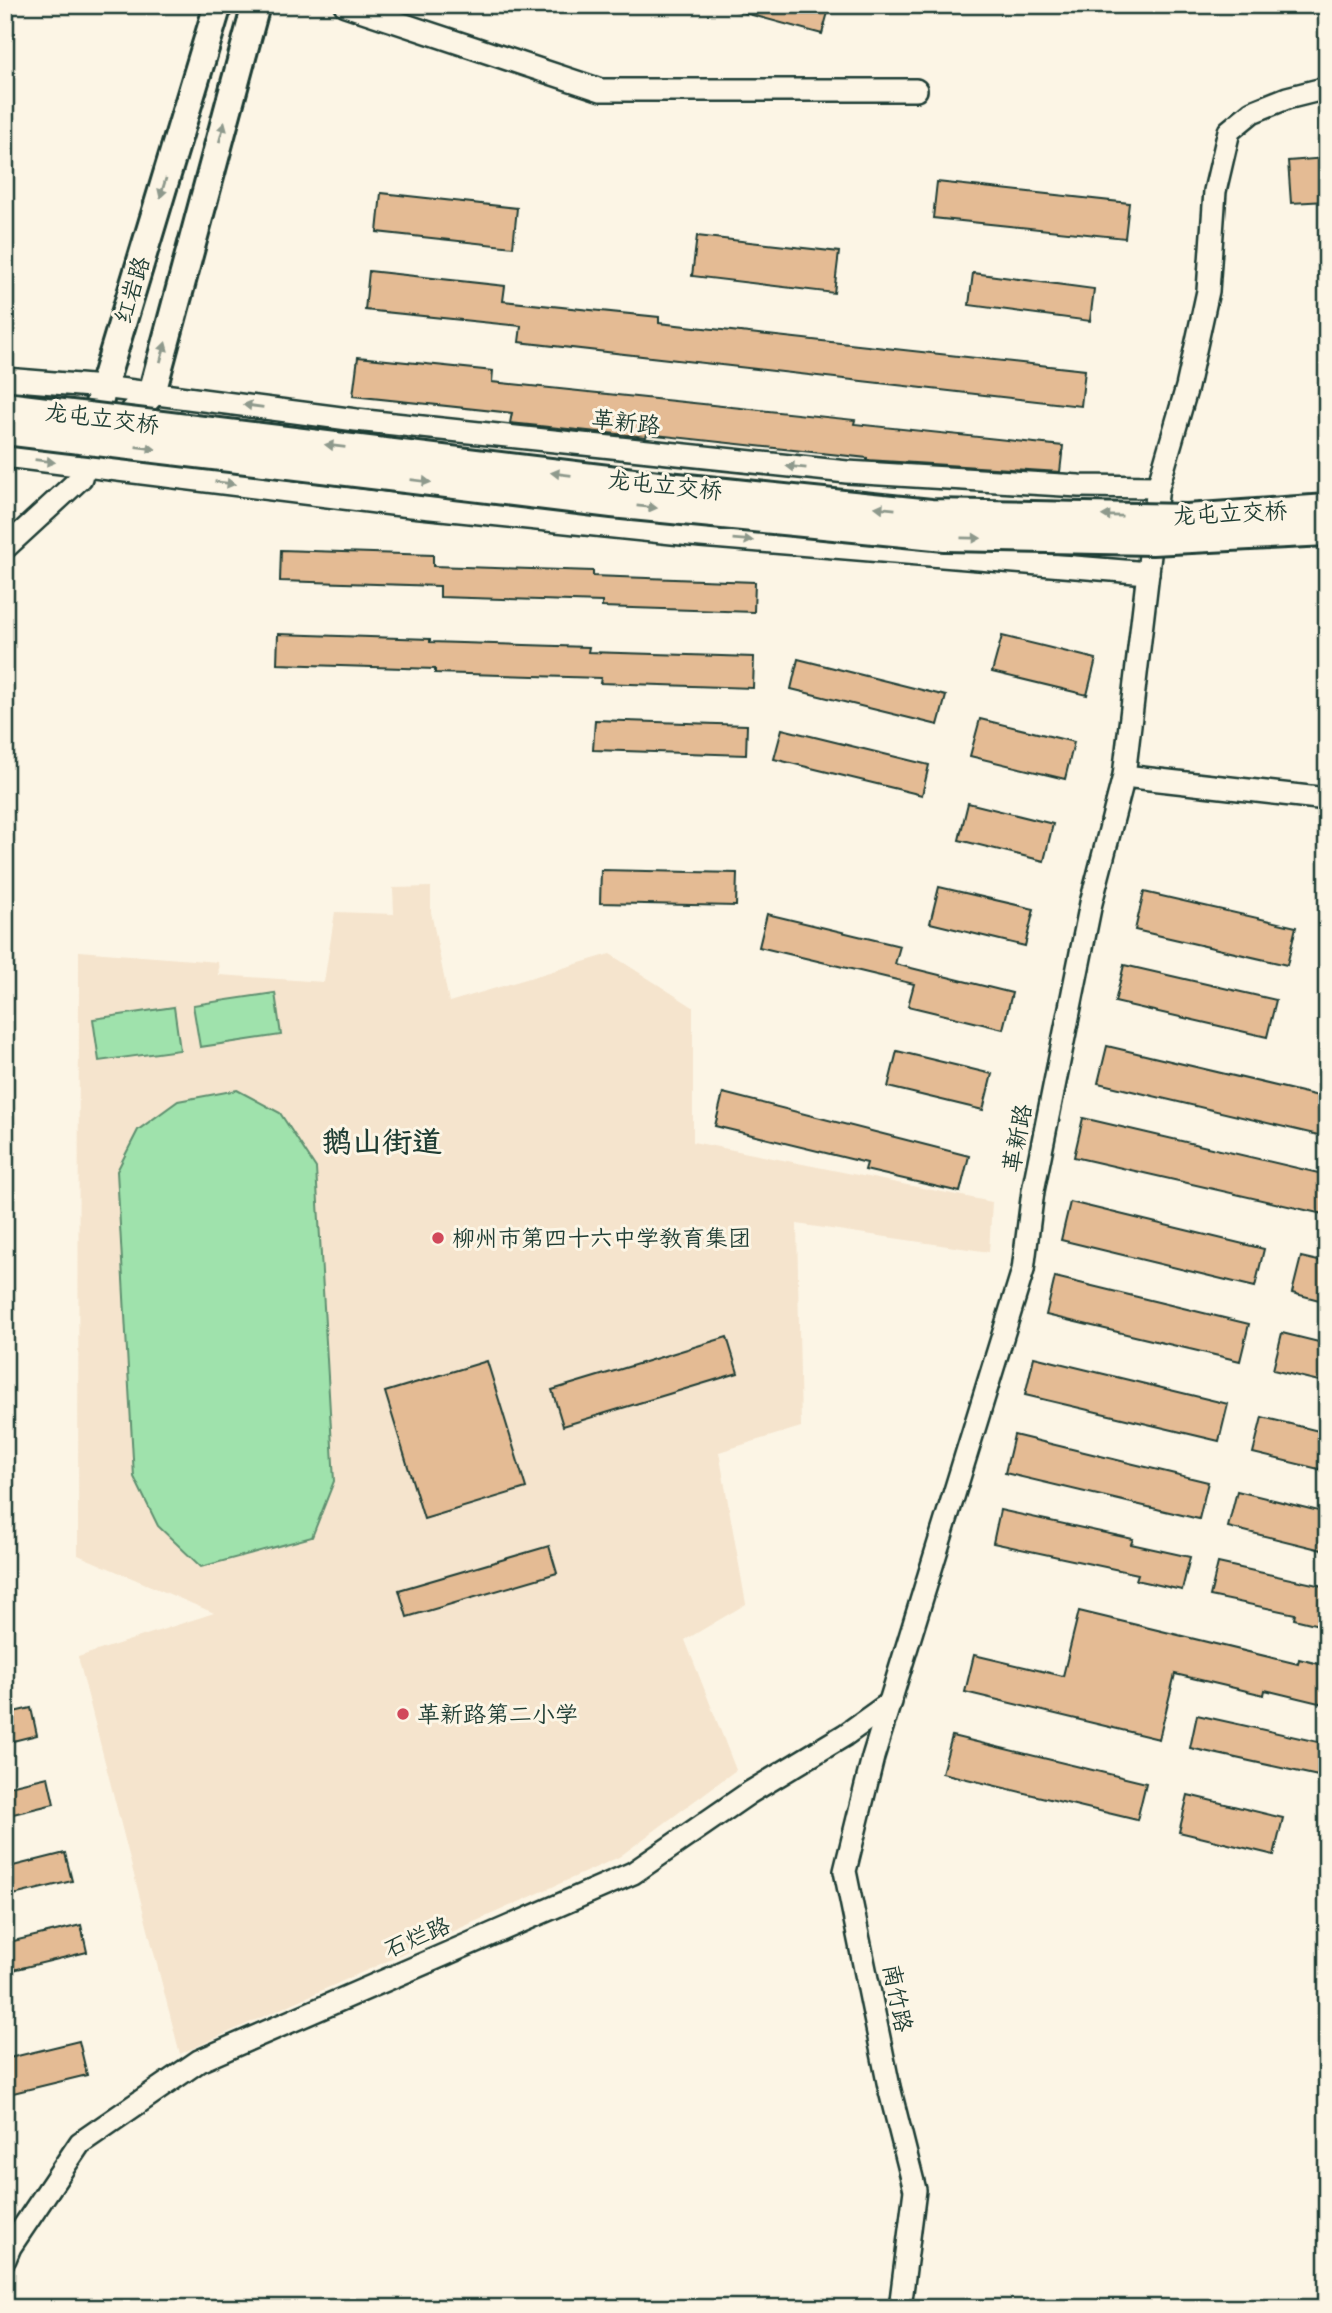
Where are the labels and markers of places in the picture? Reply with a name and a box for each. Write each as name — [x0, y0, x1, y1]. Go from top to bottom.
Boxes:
place label: 柳州市第四十六中学教育集团 — [452, 1224, 751, 1252]
marker: 柳州市第四十六中学教育集团 — [430, 1230, 446, 1246]
place label: 革新路第二小学 — [417, 1700, 578, 1728]
marker: 革新路第二小学 — [395, 1706, 411, 1722]

